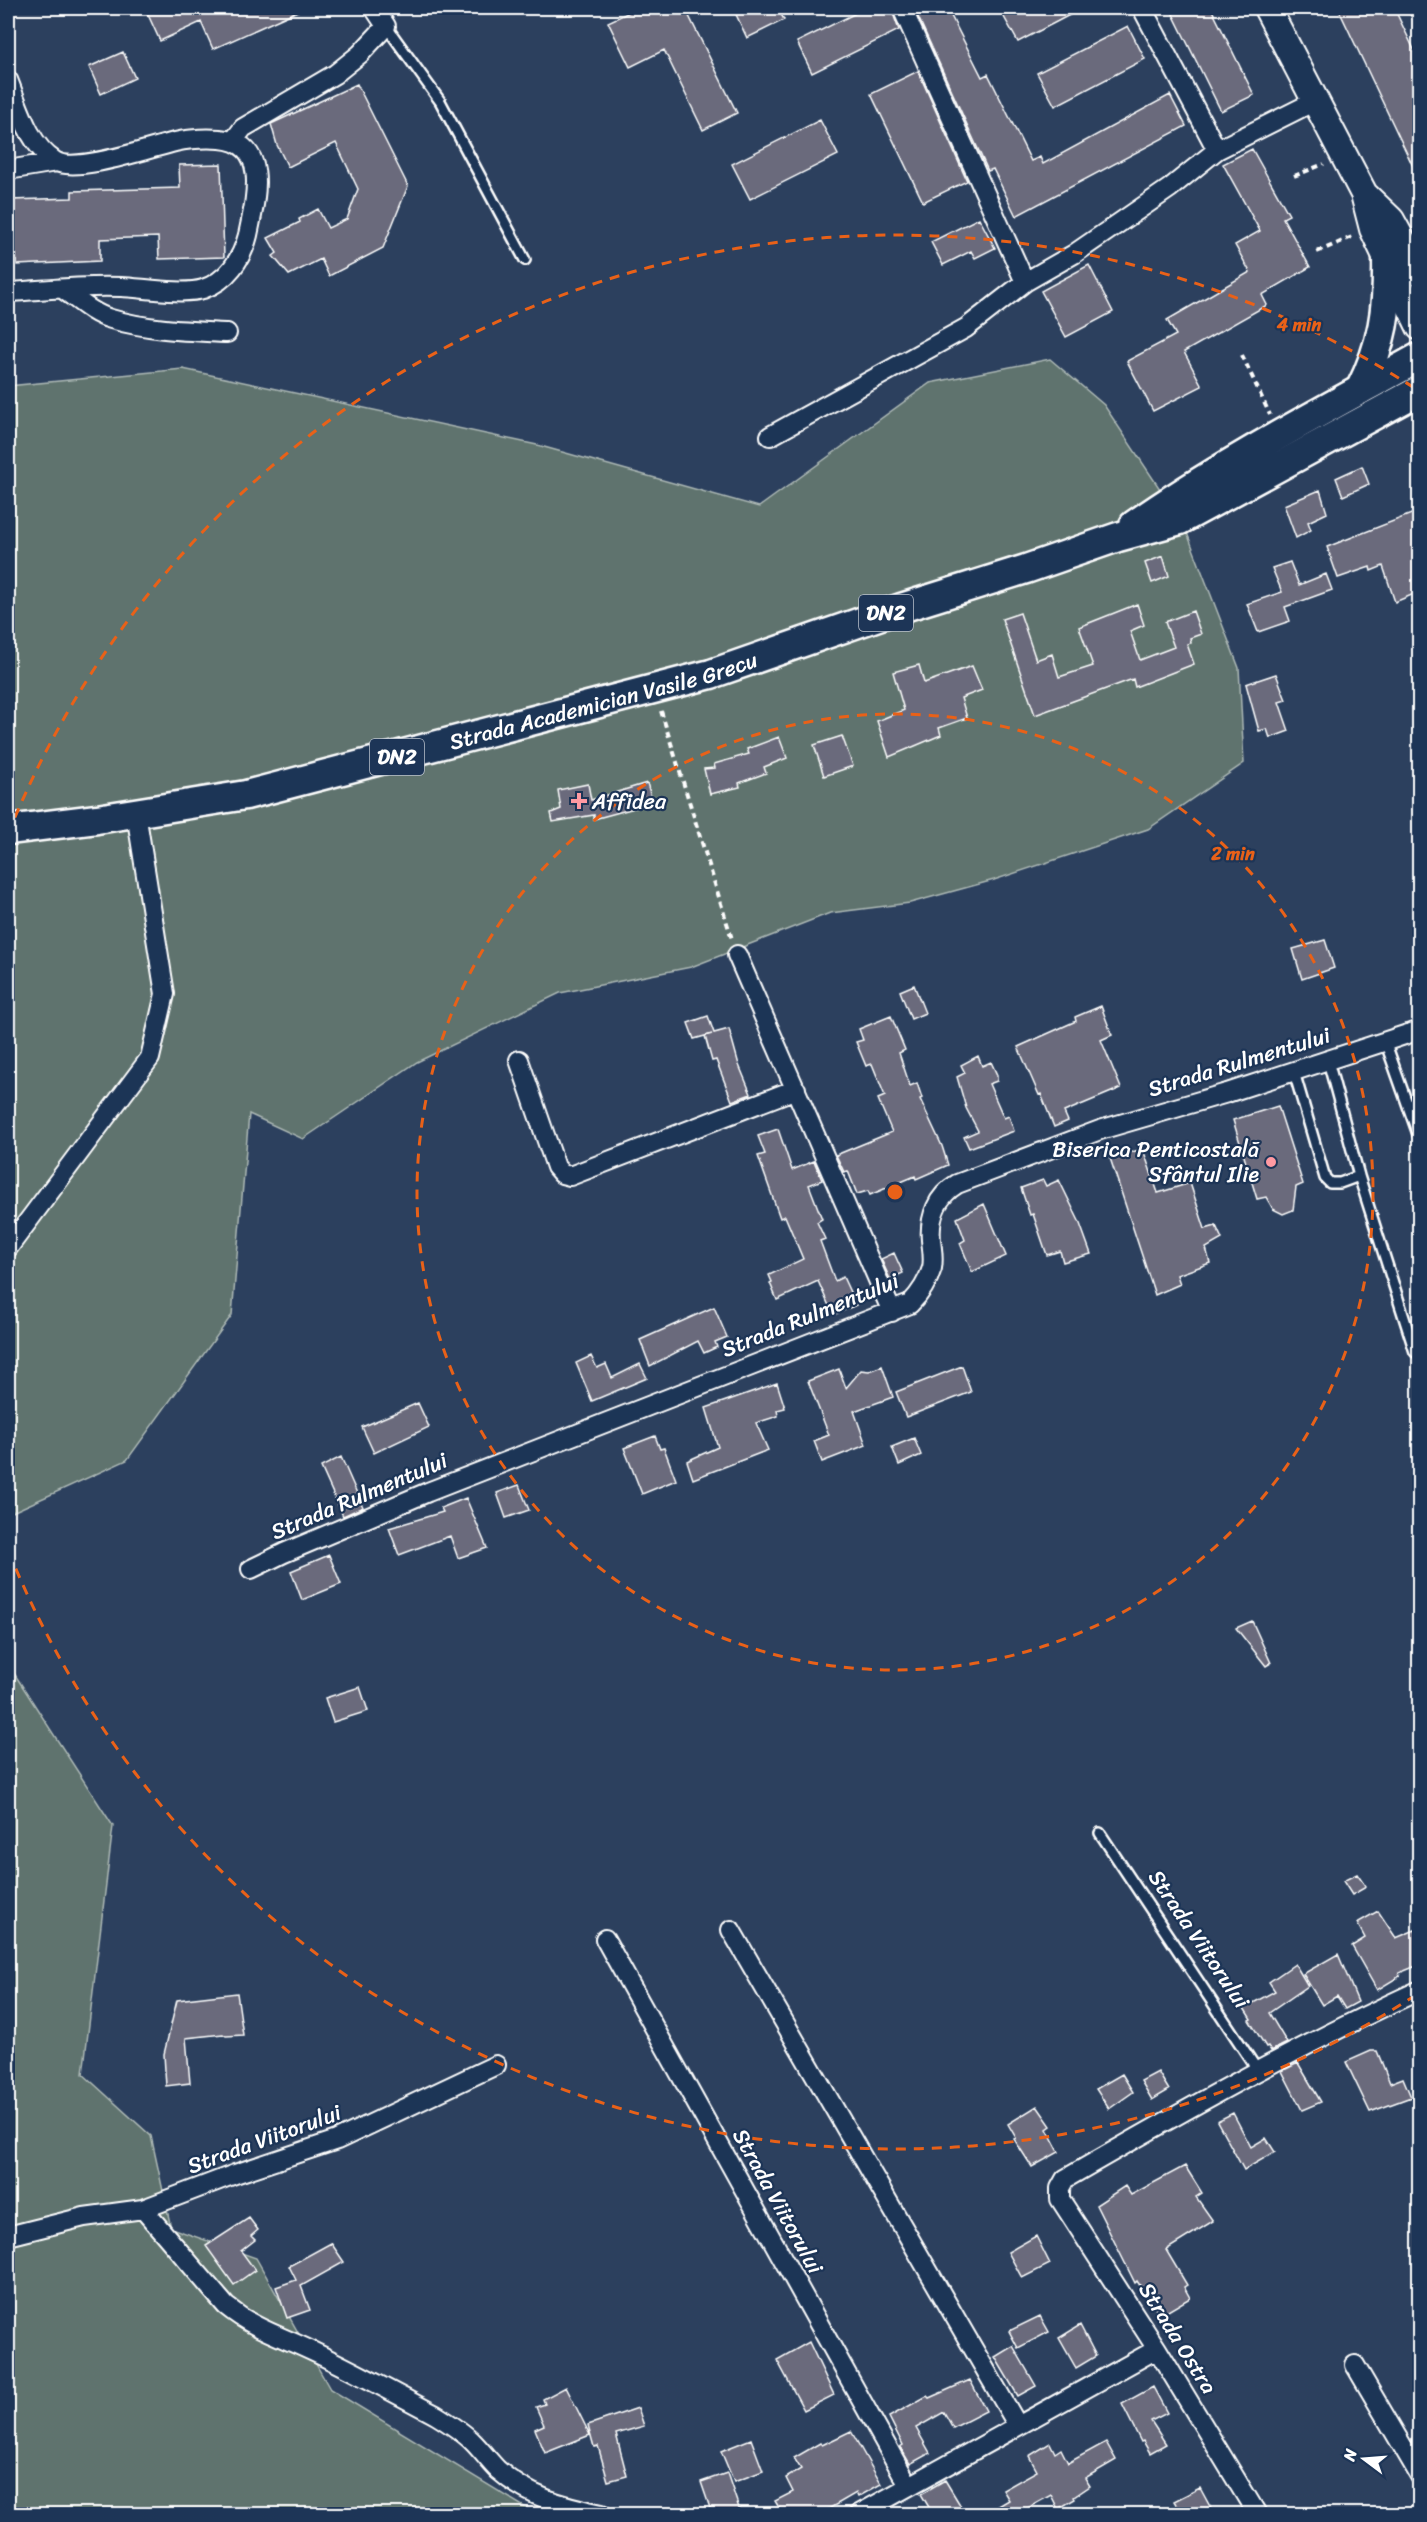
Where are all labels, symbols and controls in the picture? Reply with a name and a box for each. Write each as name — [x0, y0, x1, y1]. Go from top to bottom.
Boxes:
text: 4 min — [1276, 309, 1322, 341]
road number: DN2 — [859, 595, 913, 631]
street label: Strada Academician Vasile Grecu — [445, 640, 763, 761]
road number: DN2 — [370, 739, 424, 775]
place label: Affidea — [591, 782, 667, 821]
marker: Affidea — [570, 792, 588, 810]
text: 2 min — [1210, 838, 1255, 870]
street label: Strada Rulmentului — [1143, 1015, 1336, 1108]
place label: Biserica Penticostală Sfântul Ilie — [1052, 1130, 1260, 1194]
marker: Biserica Penticostală Sfântul Ilie — [1264, 1155, 1278, 1169]
centre of rings — [885, 1182, 905, 1202]
street label: Strada Rulmentului — [715, 1261, 906, 1368]
street label: Strada Rulmentului — [264, 1441, 454, 1551]
street label: Strada Viitorului — [1138, 1861, 1261, 2018]
street label: Strada Viitorului — [181, 2093, 347, 2185]
street label: Strada Viitorului — [722, 2121, 835, 2282]
street label: Strada Ostra — [1128, 2274, 1228, 2402]
north arrow — [1334, 2429, 1394, 2489]
text: N — [1334, 2445, 1366, 2465]

